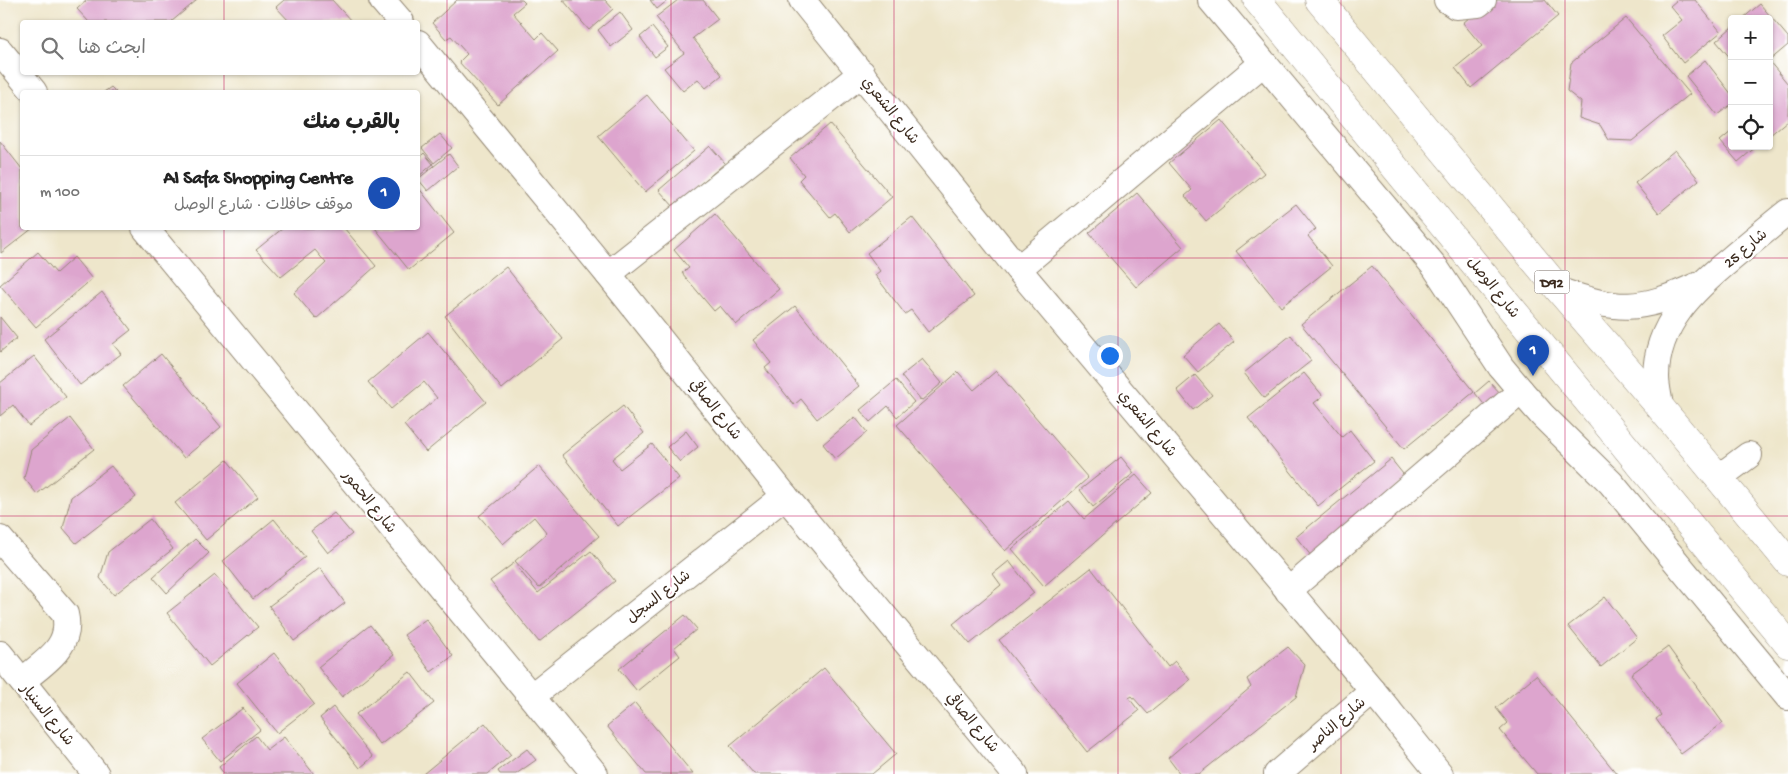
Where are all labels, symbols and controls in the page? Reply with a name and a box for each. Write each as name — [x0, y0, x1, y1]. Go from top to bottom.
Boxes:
map controls — [1728, 15, 1773, 150]
button: + — [1728, 15, 1773, 60]
search box — [20, 20, 420, 75]
icon: search — [38, 34, 66, 62]
text: ابحث هنا — [78, 38, 146, 61]
button: − — [1728, 60, 1773, 105]
street label: شارع الشعري — [857, 74, 922, 149]
button: locate — [1728, 105, 1773, 150]
text: بالقرب منك — [303, 112, 400, 137]
text: Al Safa Shopping Centre — [163, 168, 353, 191]
text: 100 m — [40, 184, 80, 203]
text: 1 — [381, 184, 387, 203]
text: موقف حافلات · شارع الوصل — [174, 197, 353, 216]
street label: شارع 25 — [1721, 226, 1772, 273]
street label: شارع الوصل — [1462, 254, 1523, 323]
road number: D92 — [1534, 270, 1570, 294]
pin: 1 — [1517, 335, 1549, 376]
your location — [1097, 343, 1123, 369]
street label: شارع الصافي — [684, 374, 747, 444]
street label: شارع الشعري — [1113, 387, 1180, 461]
street label: شارع الحمور — [337, 466, 399, 537]
street label: شارع السجل — [624, 567, 695, 628]
street label: شارع السنيار — [15, 680, 77, 750]
street label: شارع الصافي — [941, 688, 1004, 757]
street label: شارع الناصر — [1304, 694, 1370, 755]

